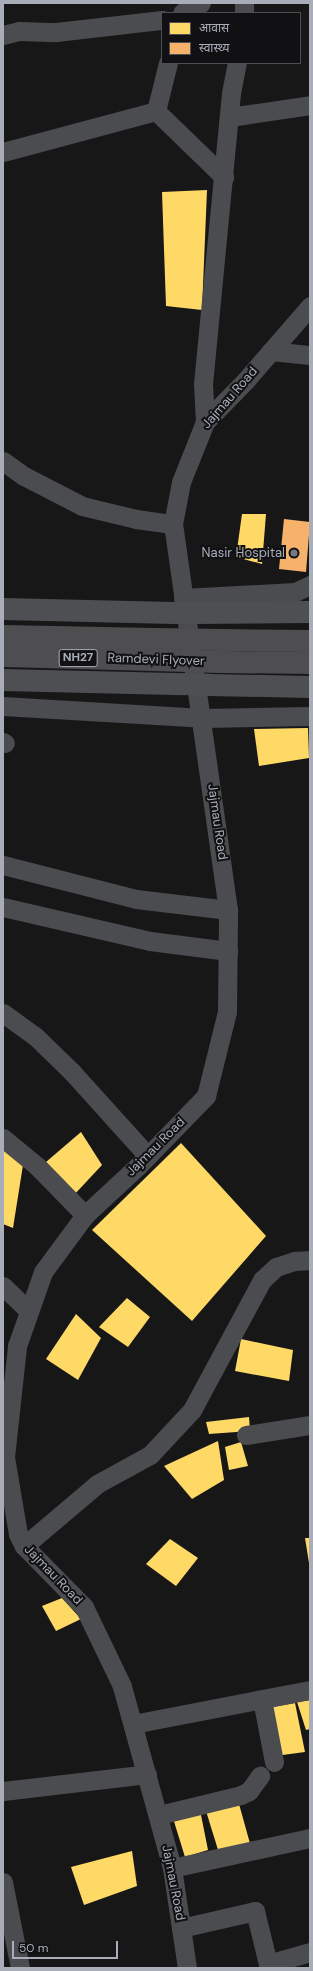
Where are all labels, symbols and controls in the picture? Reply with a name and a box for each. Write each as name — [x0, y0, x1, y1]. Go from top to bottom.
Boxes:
legend — [161, 12, 301, 64]
text: आवास — [199, 20, 229, 36]
text: स्वास्थ्य — [199, 40, 229, 56]
street label: Jajmau Road — [199, 364, 261, 432]
place label: Nasir Hospital — [202, 545, 285, 561]
marker: Nasir Hospital — [288, 547, 300, 559]
road number: NH27 — [58, 648, 98, 668]
street label: Ramdevi Flyover — [107, 651, 205, 669]
street label: Jajmau Road — [204, 783, 230, 861]
street label: Jajmau Road — [123, 1114, 189, 1180]
street label: Jajmau Road — [21, 1542, 85, 1608]
street label: Jajmau Road — [158, 1844, 188, 1922]
scale bar — [14, 1933, 120, 1959]
text: 50 m — [19, 1940, 48, 1956]

